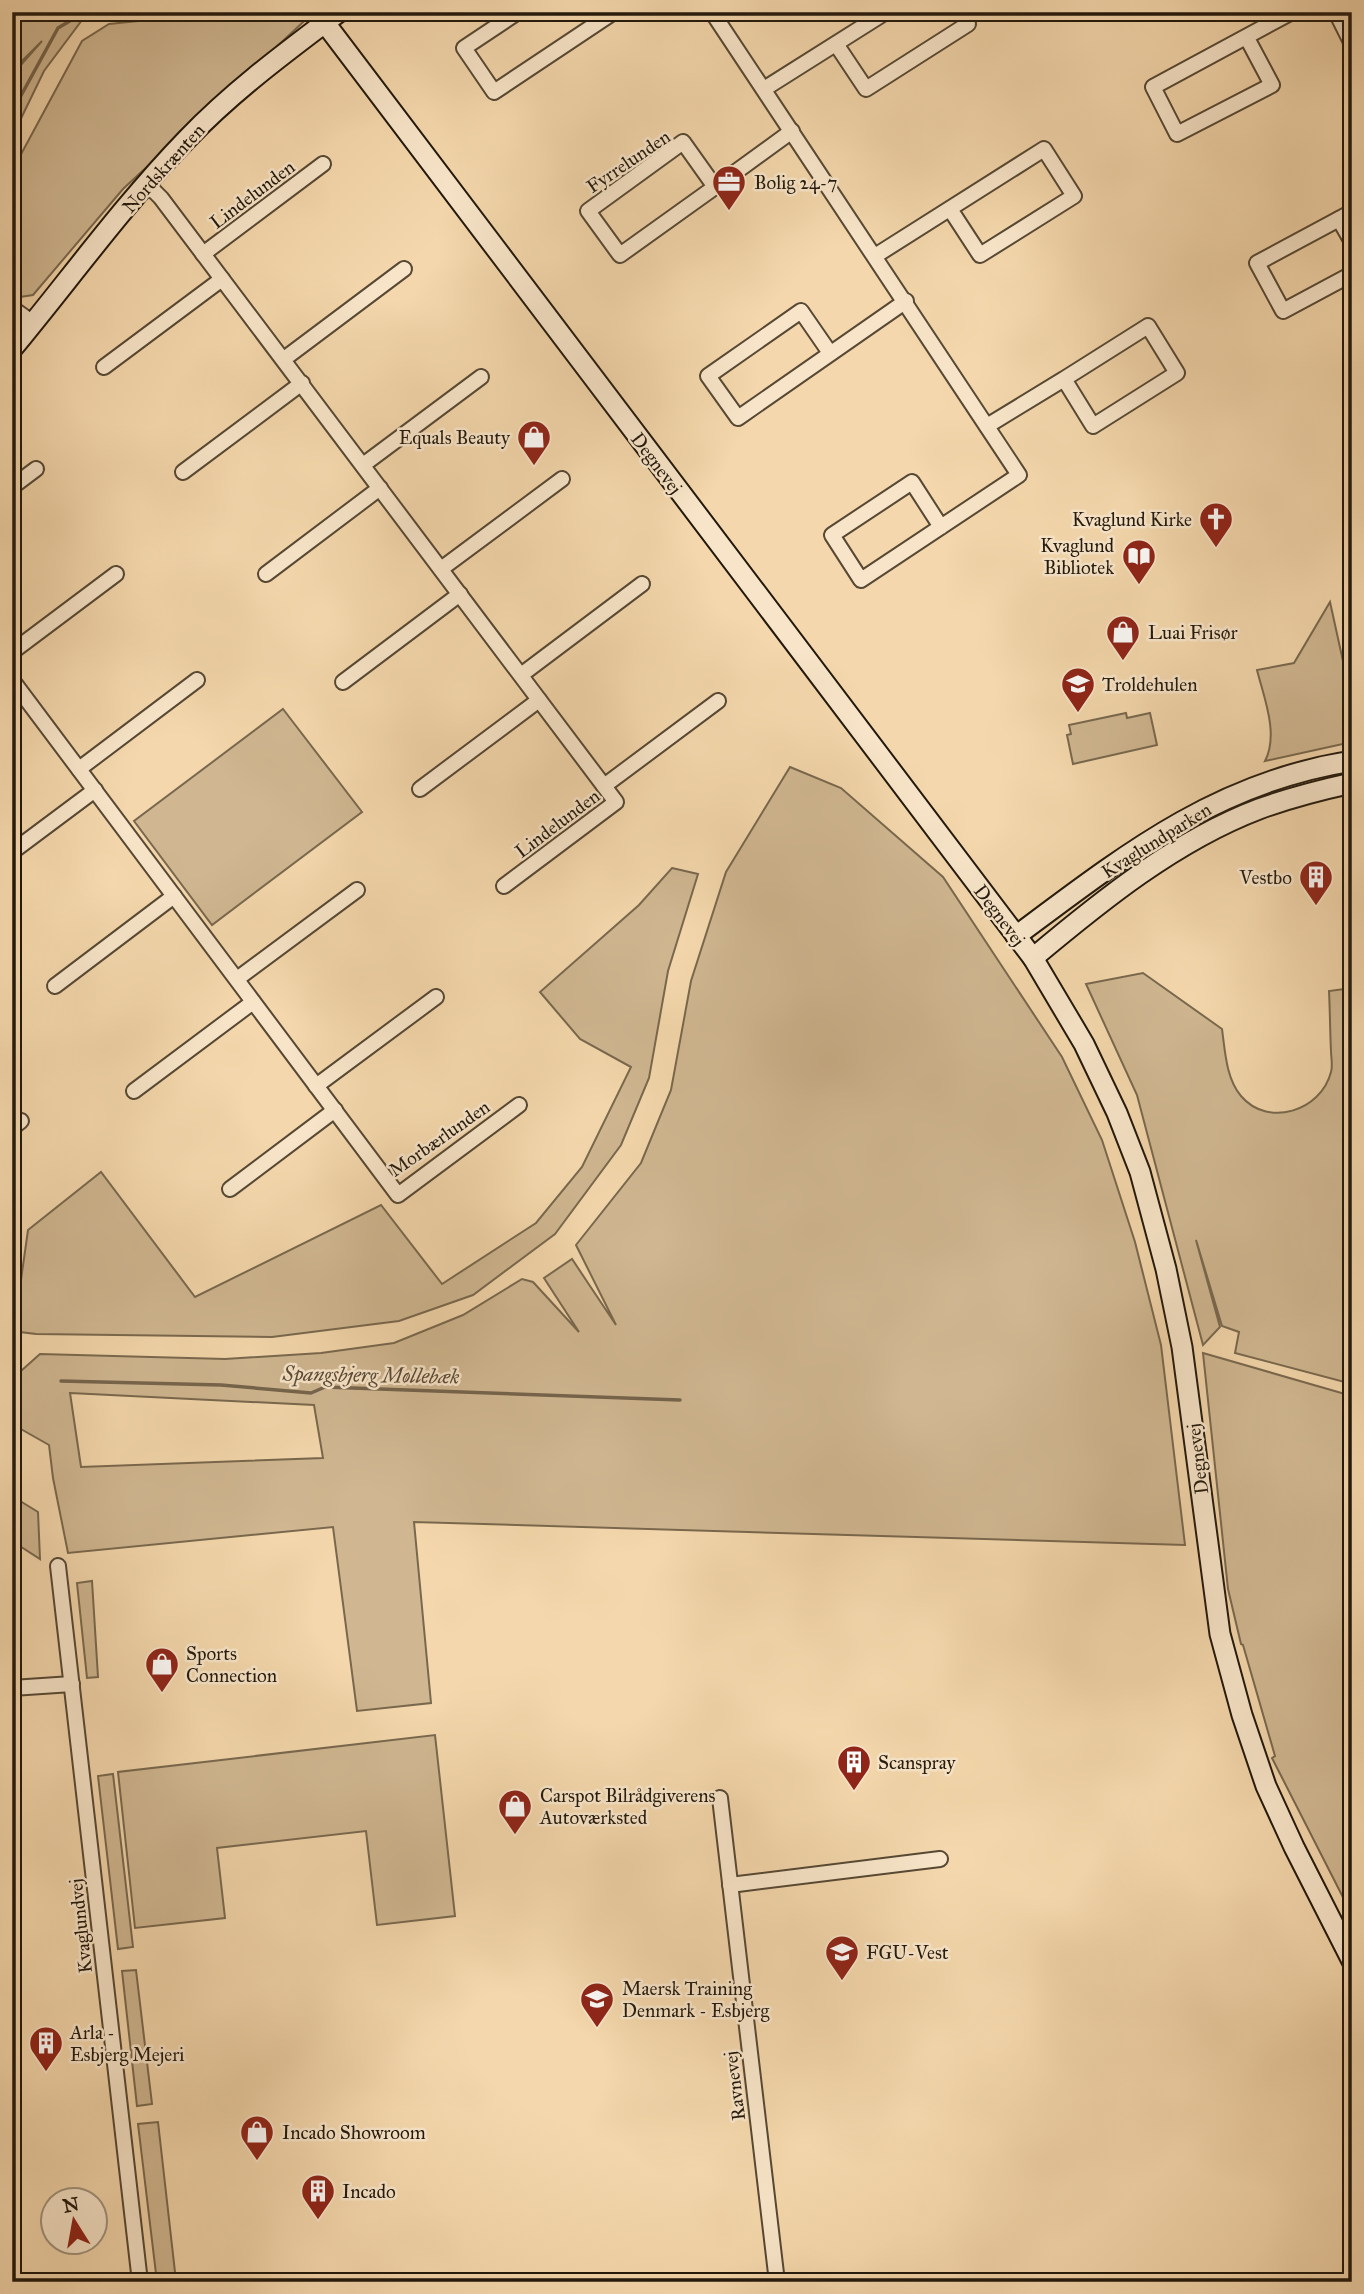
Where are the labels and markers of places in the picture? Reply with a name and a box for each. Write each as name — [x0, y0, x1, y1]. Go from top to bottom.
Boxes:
office icon: Bolig 24-7 — [710, 163, 748, 212]
place label: Bolig 24-7 — [754, 171, 837, 195]
shop icon: Equals Beauty — [515, 418, 553, 467]
place label: Equals Beauty — [399, 426, 511, 450]
church icon: Kvaglund Kirke — [1197, 500, 1235, 549]
place label: Kvaglund Kirke — [1072, 508, 1192, 532]
place label: Kvaglund Bibliotek — [1040, 534, 1114, 579]
library icon: Kvaglund Bibliotek — [1120, 537, 1158, 586]
shop icon: Luai Frisør — [1104, 613, 1142, 662]
place label: Luai Frisør — [1148, 621, 1238, 644]
school or university icon: Troldehulen — [1059, 665, 1097, 714]
place label: Troldehulen — [1102, 673, 1198, 696]
building icon: Vestbo — [1297, 858, 1335, 907]
place label: Vestbo — [1239, 866, 1292, 889]
place label: Sports Connection — [186, 1642, 277, 1687]
shop icon: Sports Connection — [143, 1645, 181, 1694]
building icon: Scanspray — [835, 1743, 873, 1792]
place label: Scanspray — [878, 1751, 957, 1774]
place label: Carspot Bilrådgiverens Autoværksted — [539, 1784, 715, 1829]
shop icon: Carspot Bilrådgiverens Autoværksted — [496, 1787, 534, 1836]
school or university icon: FGU-Vest — [823, 1933, 861, 1982]
place label: FGU-Vest — [866, 1941, 949, 1964]
place label: Maersk Training Denmark - Esbjerg — [622, 1977, 769, 2023]
school or university icon: Maersk Training Denmark - Esbjerg — [578, 1980, 616, 2029]
place label: Arla - Esbjerg Mejeri — [69, 2021, 185, 2067]
building icon: Arla - Esbjerg Mejeri — [27, 2024, 65, 2073]
shop icon: Incado Showroom — [238, 2113, 276, 2162]
place label: Incado Showroom — [282, 2121, 426, 2144]
building icon: Incado — [299, 2172, 337, 2221]
place label: Incado — [342, 2180, 396, 2203]

